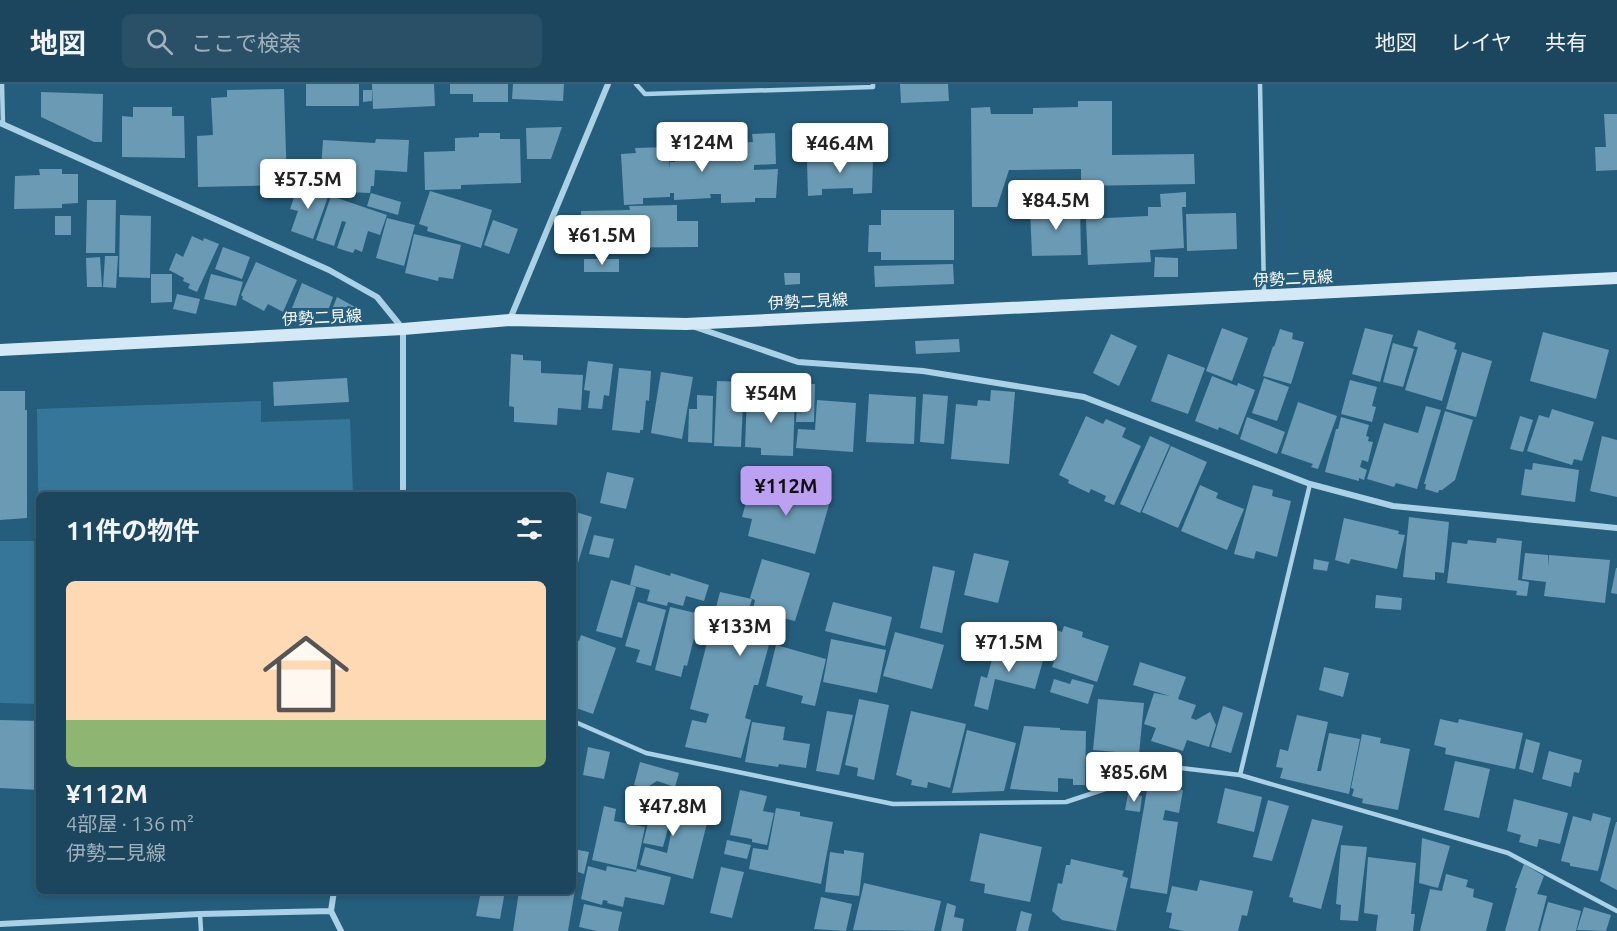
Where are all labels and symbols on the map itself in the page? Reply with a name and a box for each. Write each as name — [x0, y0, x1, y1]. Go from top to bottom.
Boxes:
pin: ¥124M — [660, 122, 744, 173]
pin: ¥46.4M — [791, 123, 889, 174]
pin: ¥57.5M — [259, 159, 357, 210]
pin: ¥84.5M — [1007, 180, 1105, 231]
pin: ¥61.5M — [553, 215, 651, 266]
street label: 伊勢二見線 — [1253, 267, 1333, 289]
street label: 伊勢二見線 — [768, 290, 848, 312]
street label: 伊勢二見線 — [282, 306, 362, 328]
pin: ¥54M — [735, 373, 807, 424]
pin: ¥112M — [744, 466, 828, 517]
pin: ¥133M — [698, 606, 782, 657]
pin: ¥71.5M — [960, 622, 1058, 673]
pin: ¥85.6M — [1085, 752, 1183, 803]
pin: ¥47.8M — [624, 786, 722, 837]

